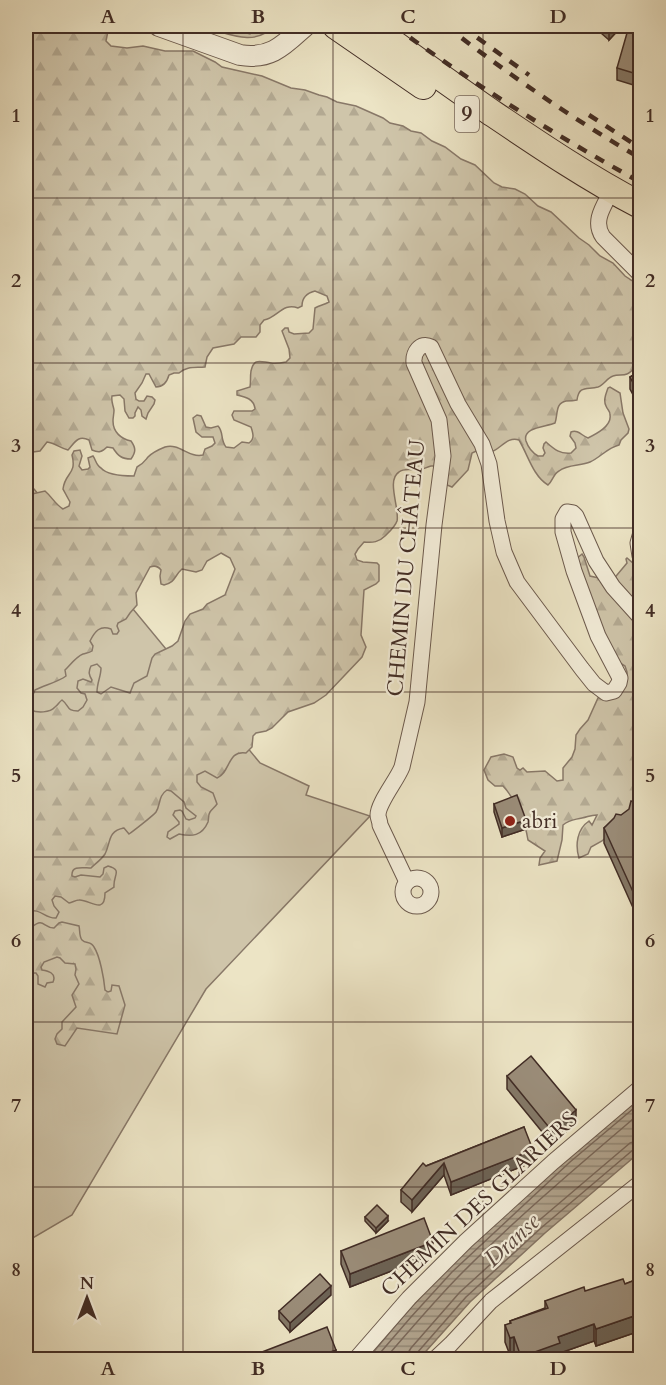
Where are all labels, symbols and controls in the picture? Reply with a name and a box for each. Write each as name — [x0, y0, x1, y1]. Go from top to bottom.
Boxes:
text: A — [100, 3, 116, 30]
text: B — [251, 3, 265, 30]
text: C — [400, 3, 416, 30]
text: D — [549, 3, 567, 30]
road number: 9 — [455, 96, 479, 132]
text: 1 — [11, 102, 21, 129]
text: 1 — [645, 102, 655, 129]
text: 2 — [11, 267, 21, 294]
text: 2 — [645, 267, 655, 294]
text: 3 — [11, 432, 21, 459]
text: 3 — [645, 432, 655, 459]
street label: CHEMIN DU CHÂTEAU — [380, 438, 432, 698]
text: 4 — [11, 597, 21, 624]
text: 4 — [645, 597, 655, 624]
text: 5 — [11, 762, 21, 789]
text: 5 — [645, 762, 655, 789]
place label: abri — [522, 806, 558, 836]
marker: abri — [503, 814, 517, 828]
text: 6 — [11, 927, 21, 954]
text: 6 — [645, 927, 655, 954]
text: 7 — [11, 1092, 21, 1119]
text: 7 — [645, 1092, 655, 1119]
street label: CHEMIN DES GLARIERS — [374, 1105, 584, 1303]
water label: Dranse — [477, 1205, 548, 1274]
text: 8 — [11, 1256, 21, 1283]
text: 8 — [645, 1256, 655, 1283]
north arrow — [57, 1268, 117, 1328]
text: N — [80, 1273, 94, 1295]
text: A — [100, 1355, 116, 1382]
text: B — [251, 1355, 265, 1382]
text: C — [400, 1355, 416, 1382]
text: D — [549, 1355, 567, 1382]

